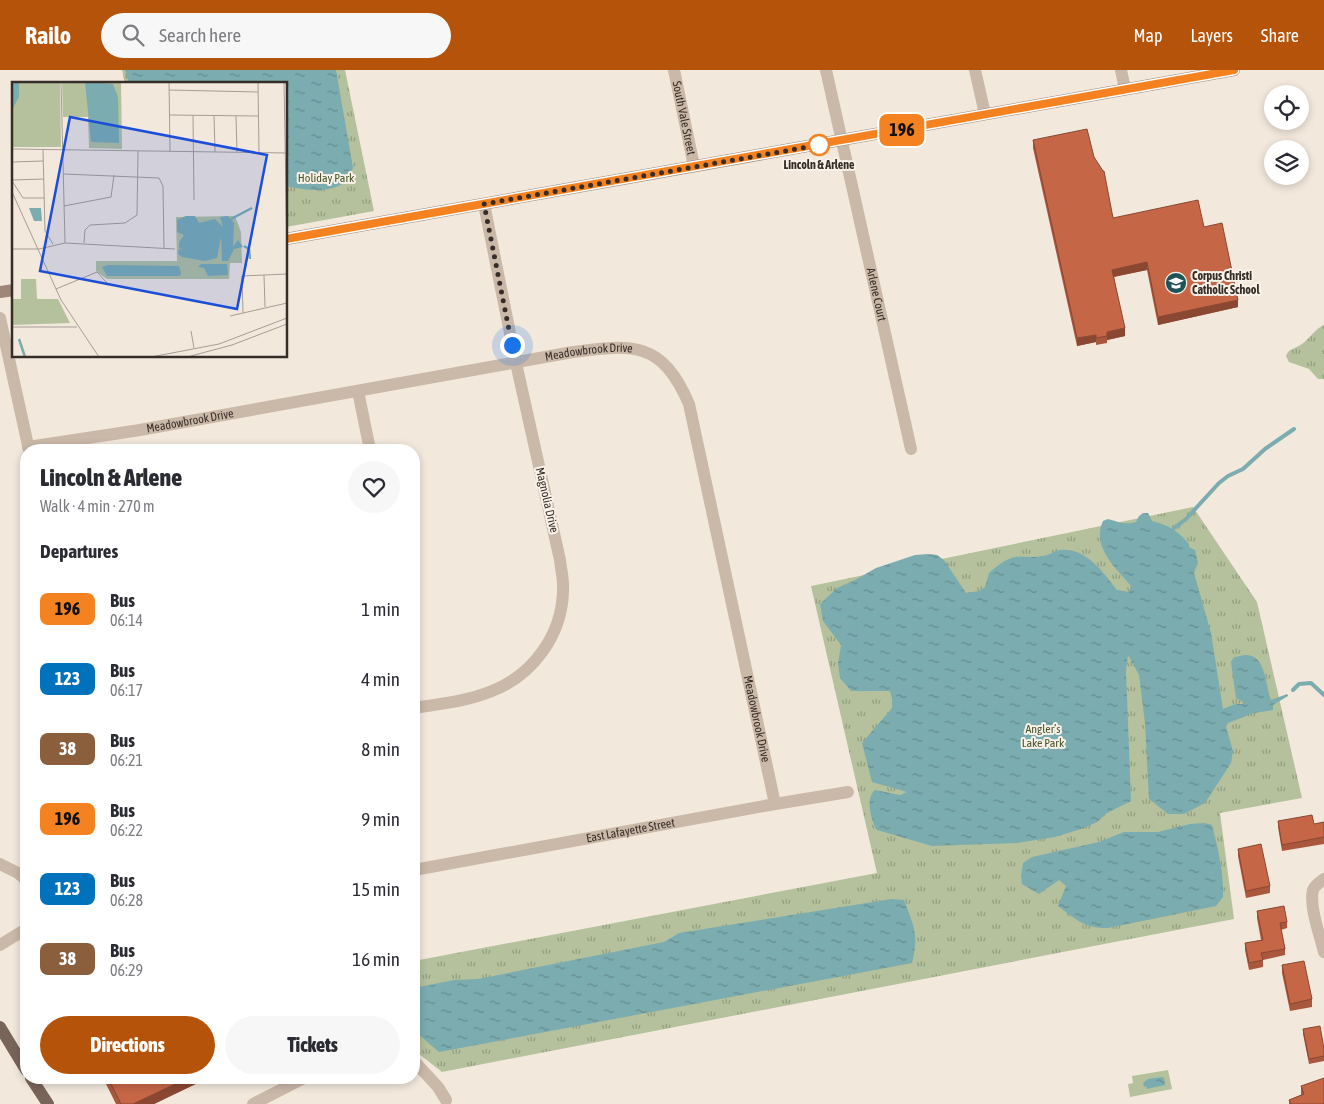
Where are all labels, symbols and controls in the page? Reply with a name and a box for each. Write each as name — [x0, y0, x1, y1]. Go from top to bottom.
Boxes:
search box — [101, 13, 451, 58]
icon: search — [119, 21, 147, 49]
text: Railo — [25, 22, 71, 49]
text: Search here — [159, 24, 241, 46]
text: Map — [1133, 25, 1162, 46]
text: Layers — [1190, 25, 1233, 46]
text: Share — [1261, 25, 1299, 46]
street label: South Vale Street — [669, 80, 699, 157]
inset map — [12, 82, 288, 358]
map controls — [1264, 85, 1309, 185]
button: locate — [1264, 85, 1309, 130]
line badge: 196 — [873, 114, 931, 146]
text: 196 — [889, 119, 915, 140]
marker: Lincoln & Arlene — [808, 134, 830, 156]
button: layers — [1264, 140, 1309, 185]
place label: Lincoln & Arlene — [783, 158, 855, 172]
park label: Holiday Park — [298, 171, 355, 185]
street label: Arlene Court — [864, 266, 889, 323]
place label: Corpus Christi Catholic School — [1192, 269, 1261, 297]
school or university icon: Corpus Christi Catholic School — [1164, 271, 1188, 295]
your location — [500, 333, 525, 358]
street label: Meadowbrook Drive — [544, 341, 633, 364]
street label: Meadowbrook Drive — [145, 406, 235, 436]
button: heart — [348, 461, 400, 513]
text: Lincoln & Arlene — [40, 464, 182, 491]
street label: Magnolia Drive — [533, 466, 561, 534]
text: Walk · 4 min · 270 m — [40, 497, 154, 515]
text: Departures — [40, 540, 118, 562]
text: Bus — [110, 589, 135, 611]
text: 196 — [55, 598, 80, 619]
text: 1 min — [361, 598, 400, 620]
text: 06:14 — [110, 611, 143, 629]
text: Bus — [110, 659, 135, 681]
text: 123 — [55, 668, 80, 689]
text: 4 min — [361, 668, 400, 690]
street label: Meadowbrook Drive — [741, 674, 773, 763]
text: 06:17 — [110, 681, 143, 699]
park label: Angler’s Lake Park — [1022, 722, 1065, 750]
text: Bus — [110, 729, 135, 751]
text: 38 — [59, 738, 76, 759]
text: 8 min — [361, 738, 400, 760]
text: 06:21 — [110, 751, 143, 769]
text: Bus — [110, 799, 135, 821]
text: 196 — [55, 808, 80, 829]
text: 9 min — [361, 808, 400, 830]
street label: East Lafayette Street — [585, 815, 676, 845]
text: 06:22 — [110, 821, 143, 839]
text: Bus — [110, 869, 135, 891]
text: 123 — [55, 878, 80, 899]
text: 15 min — [352, 878, 400, 900]
text: 06:28 — [110, 891, 143, 909]
text: Bus — [110, 939, 135, 961]
text: 38 — [59, 948, 76, 969]
text: 16 min — [352, 948, 400, 970]
text: 06:29 — [110, 961, 143, 979]
button: Directions — [40, 1016, 215, 1074]
button: Tickets — [225, 1016, 400, 1074]

